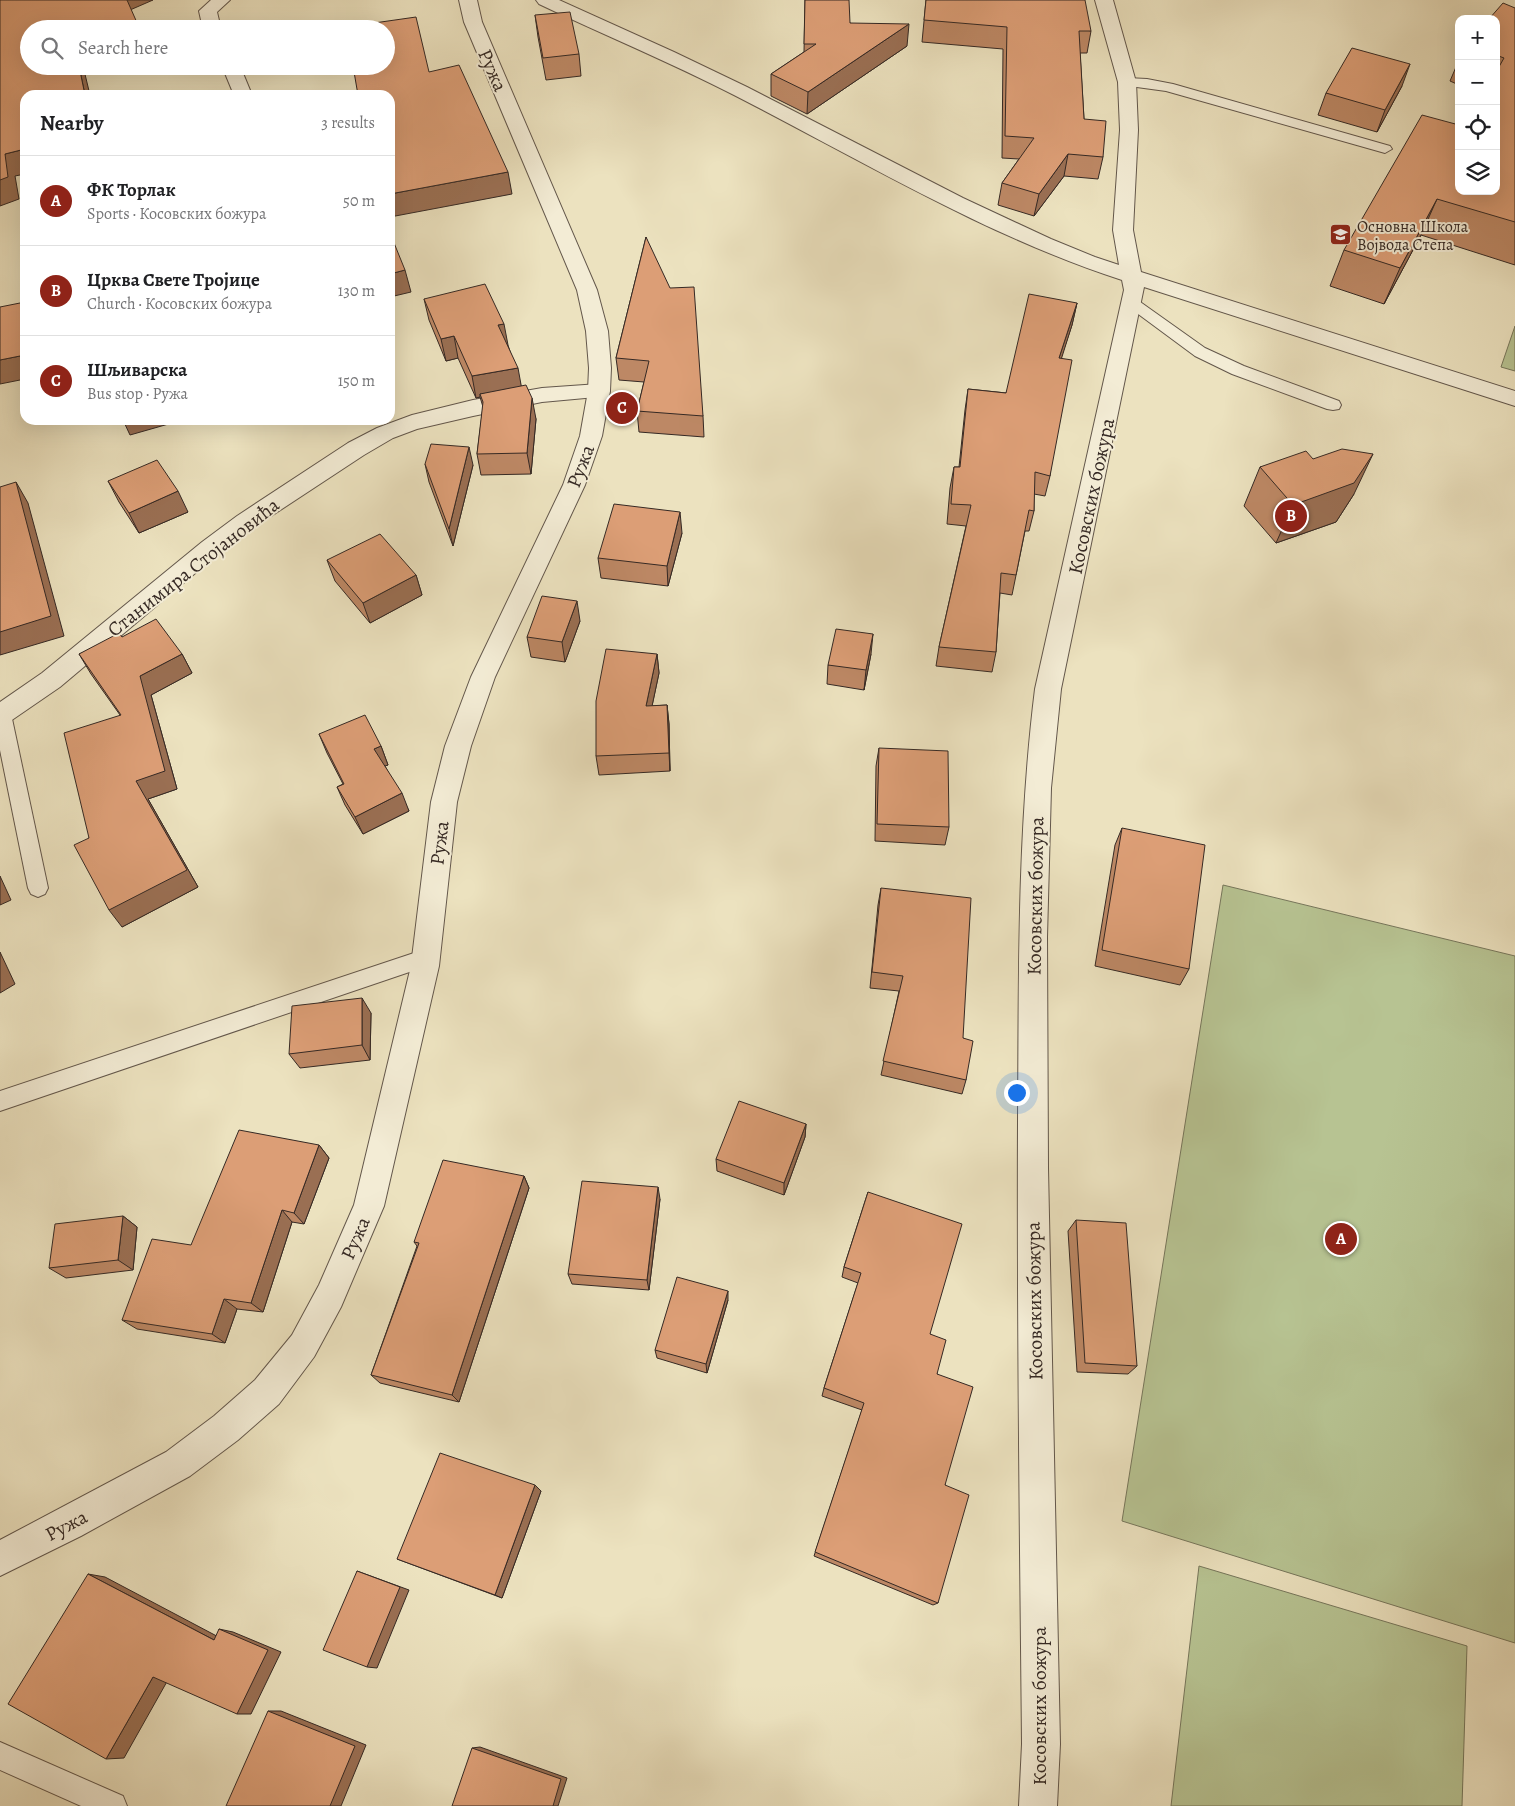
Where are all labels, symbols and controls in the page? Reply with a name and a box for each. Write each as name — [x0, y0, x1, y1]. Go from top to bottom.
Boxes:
map controls — [1455, 15, 1500, 195]
button: + — [1455, 15, 1500, 60]
search box — [20, 20, 395, 75]
icon: search — [38, 34, 66, 62]
text: Search here — [78, 35, 168, 61]
street label: Ружа — [471, 45, 514, 97]
button: − — [1455, 60, 1500, 105]
button: locate — [1455, 105, 1500, 150]
text: Nearby — [40, 109, 103, 137]
text: 3 results — [321, 112, 375, 134]
button: layers — [1455, 150, 1500, 195]
text: ФК Торлак — [87, 177, 176, 203]
text: A — [51, 190, 61, 212]
text: 50 m — [343, 190, 375, 212]
text: Sports · Косовских божура — [87, 203, 266, 225]
place label: Основна Школа Војвода Степа — [1357, 216, 1469, 256]
school or university icon: Основна Школа Војвода Степа — [1329, 223, 1353, 247]
text: Црква Свете Тројице — [87, 267, 260, 293]
text: B — [51, 280, 61, 302]
text: 130 m — [338, 280, 375, 302]
text: Church · Косовских божура — [87, 293, 272, 315]
text: Шљиварска — [87, 357, 187, 383]
text: C — [51, 370, 61, 392]
text: 150 m — [338, 370, 375, 392]
text: Bus stop · Ружа — [87, 383, 188, 405]
pin: C — [606, 389, 638, 427]
street label: Косовских божура — [1062, 415, 1121, 577]
street label: Ружа — [560, 440, 601, 492]
street label: Станимира Стојановића — [102, 491, 286, 643]
pin: B — [1275, 497, 1307, 535]
street label: Косовских божура — [1021, 816, 1050, 976]
street label: Ружа — [423, 819, 456, 867]
your location — [1004, 1080, 1030, 1106]
street label: Ружа — [334, 1212, 377, 1264]
pin: A — [1325, 1220, 1357, 1258]
street label: Косовских божура — [1020, 1221, 1049, 1381]
street label: Ружа — [40, 1503, 93, 1548]
street label: Косовских божура — [1026, 1626, 1053, 1785]

